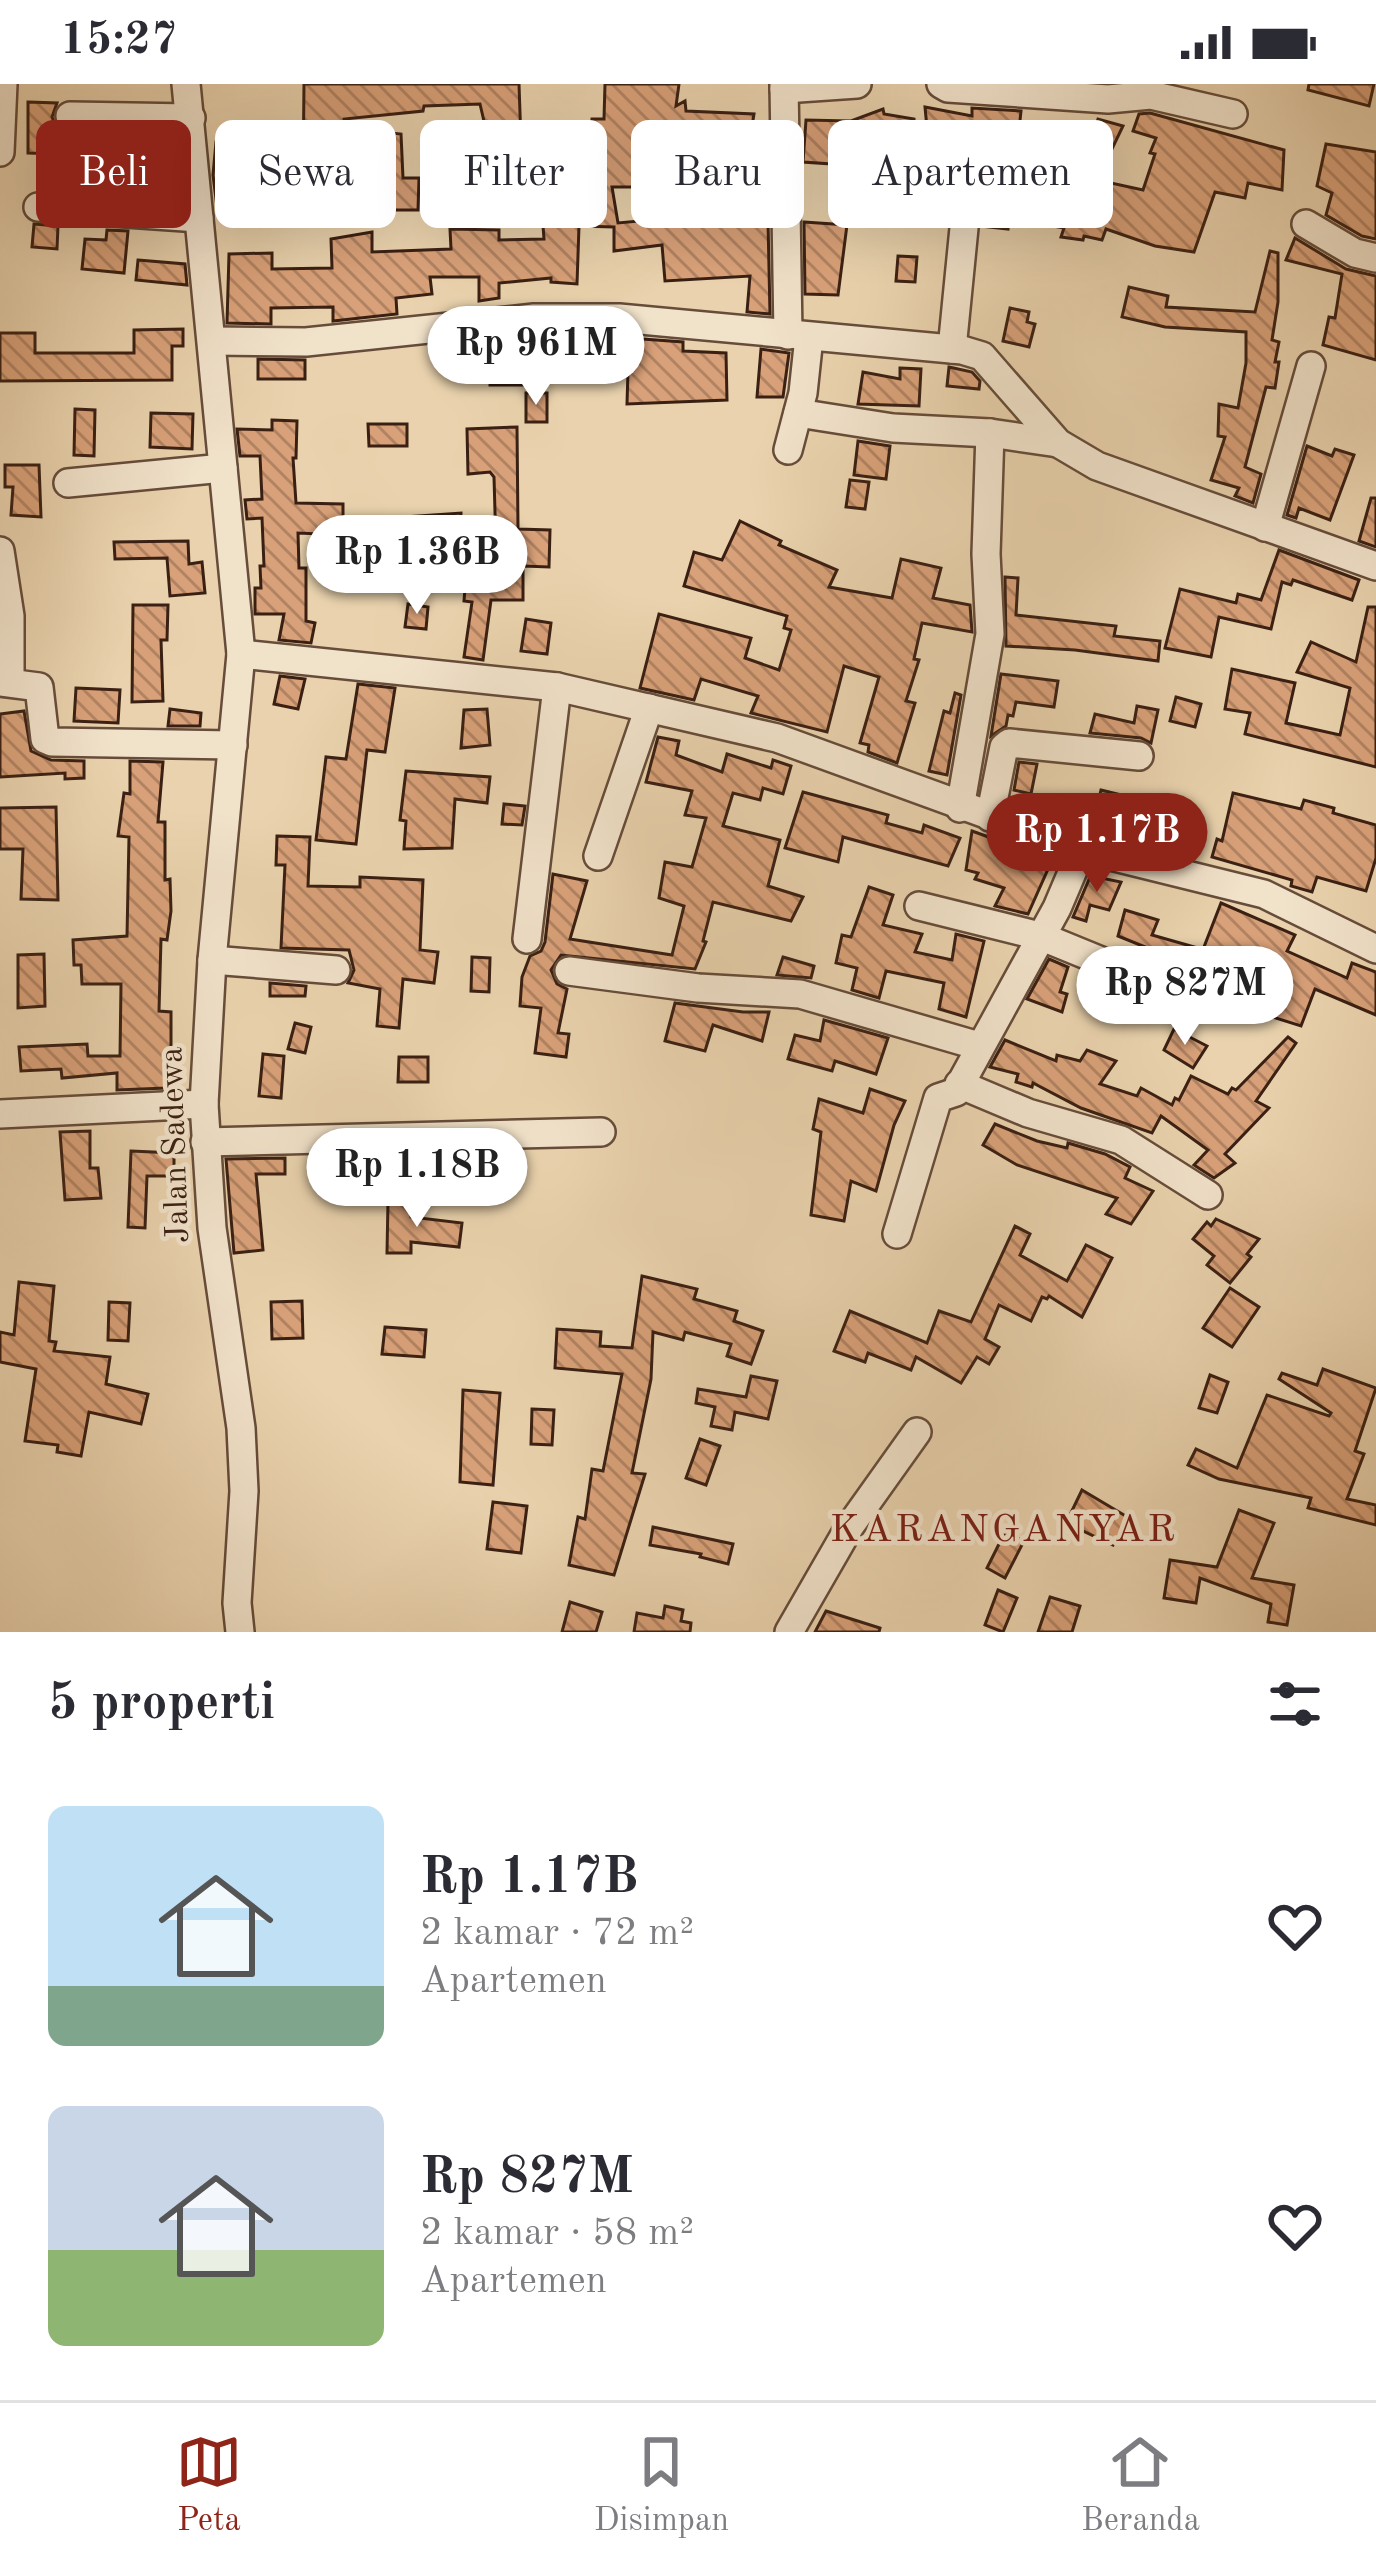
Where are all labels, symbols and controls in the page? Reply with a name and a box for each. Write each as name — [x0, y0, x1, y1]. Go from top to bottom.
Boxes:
text: 15:27 — [60, 19, 177, 64]
chip: Beli — [36, 120, 191, 228]
chip: Sewa — [215, 120, 396, 228]
chip: Filter — [420, 120, 607, 228]
chip: Baru — [631, 120, 804, 228]
chip: Apartemen — [828, 120, 1113, 228]
pin: Rp 961M — [425, 306, 647, 408]
text: Rp 961M — [454, 325, 618, 364]
pin: Rp 1.36B — [293, 515, 541, 617]
text: Rp 1.36B — [333, 534, 501, 573]
pin: Rp 1.17B — [973, 793, 1221, 895]
text: Rp 1.17B — [1013, 812, 1181, 851]
pin: Rp 827M — [1074, 946, 1296, 1048]
text: Rp 827M — [1103, 965, 1267, 1004]
street label: Jalan Sadewa — [156, 1046, 196, 1244]
pin: Rp 1.18B — [293, 1128, 541, 1230]
text: Rp 1.18B — [333, 1147, 501, 1186]
district label: KARANGANYAR — [830, 1511, 1178, 1550]
icon: filters — [1262, 1671, 1328, 1737]
text: 5 properti — [48, 1679, 275, 1730]
text: Rp 1.17B — [420, 1853, 639, 1904]
icon: home — [144, 1854, 288, 1998]
icon: heart — [1262, 1893, 1328, 1959]
text: 2 kamar · 72 m² — [420, 1914, 694, 1953]
text: Apartemen — [420, 1962, 607, 2001]
text: Rp 827M — [420, 2153, 633, 2204]
icon: home — [144, 2154, 288, 2298]
icon: heart — [1262, 2193, 1328, 2259]
text: 2 kamar · 58 m² — [420, 2214, 694, 2253]
text: Apartemen — [420, 2262, 607, 2301]
tab: Peta — [176, 2429, 242, 2542]
tab: Disimpan — [594, 2429, 729, 2542]
tab: Beranda — [1081, 2429, 1200, 2542]

